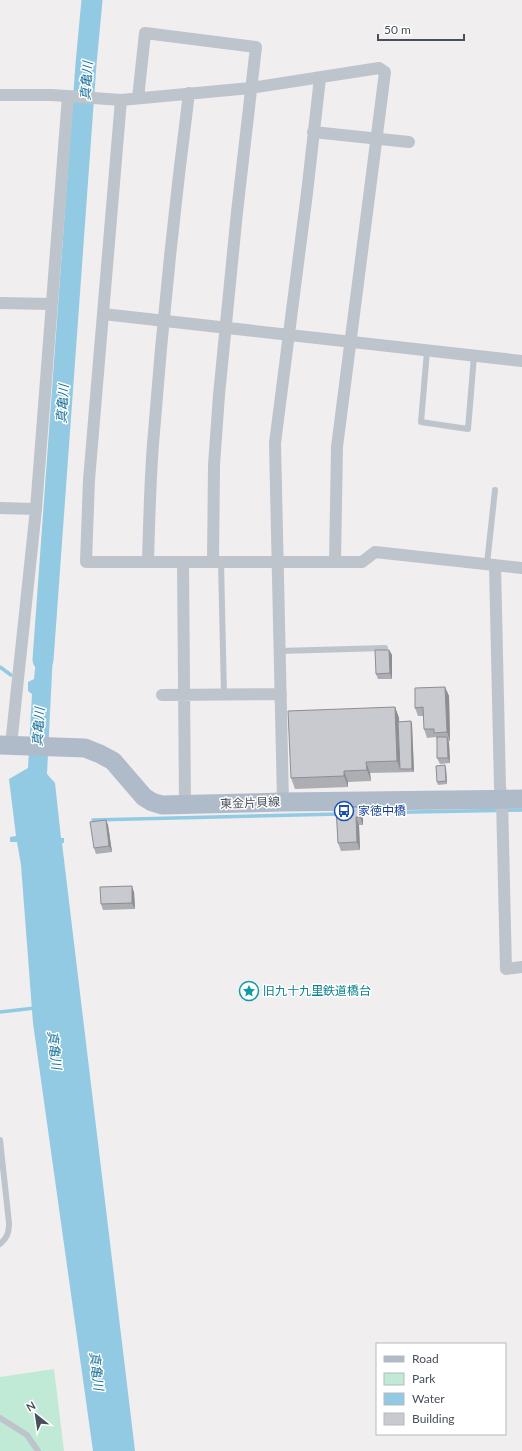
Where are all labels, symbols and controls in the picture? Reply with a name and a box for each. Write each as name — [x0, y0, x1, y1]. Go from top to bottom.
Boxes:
scale bar — [378, 16, 464, 42]
text: 50 m — [384, 22, 411, 37]
water label: 真亀川 — [77, 59, 95, 101]
water label: 真亀川 — [53, 382, 71, 424]
water label: 真亀川 — [29, 705, 47, 747]
street label: 東金片貝線 — [220, 794, 280, 811]
bus stop icon: 家徳中橋 — [333, 800, 355, 822]
place label: 家徳中橋 — [358, 803, 406, 818]
place icon: 旧九十九里鉄道橋台 — [238, 980, 260, 1002]
place label: 旧九十九里鉄道橋台 — [263, 983, 371, 998]
water label: 真亀川 — [45, 1030, 66, 1072]
legend — [376, 1343, 506, 1435]
water label: 真亀川 — [87, 1351, 108, 1393]
text: Road — [412, 1351, 439, 1366]
text: Park — [412, 1371, 436, 1386]
text: Water — [412, 1391, 445, 1406]
north arrow — [16, 1395, 56, 1435]
text: N — [24, 1398, 38, 1414]
text: Building — [412, 1411, 455, 1426]

